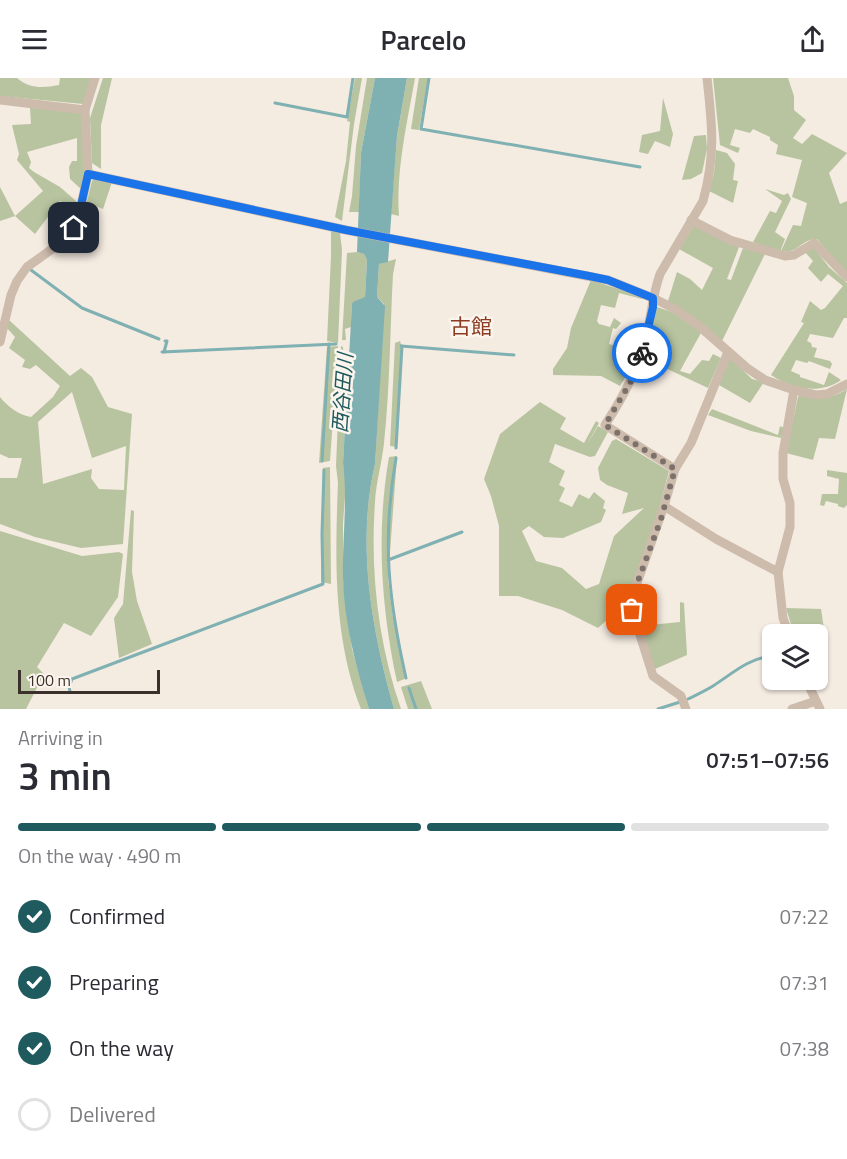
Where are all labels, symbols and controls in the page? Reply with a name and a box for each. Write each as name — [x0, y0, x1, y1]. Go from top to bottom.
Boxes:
text: Parcelo — [381, 19, 466, 60]
icon: menu — [18, 23, 51, 56]
icon: share — [796, 23, 829, 56]
pin — [48, 202, 99, 253]
icon: home — [57, 211, 90, 244]
district label: 古館 — [450, 310, 492, 342]
courier — [612, 323, 672, 383]
icon: bike — [626, 337, 659, 370]
water label: 西谷田川 — [324, 350, 360, 434]
pin — [606, 584, 657, 635]
icon: bag — [615, 593, 648, 626]
map controls — [762, 624, 828, 690]
button: layers — [762, 624, 828, 690]
scale bar — [18, 667, 160, 694]
text: 100 m — [27, 668, 71, 692]
text: Arriving in — [18, 722, 103, 753]
text: 07:51–07:56 — [706, 743, 829, 777]
text: 3 min — [18, 746, 112, 805]
text: On the way · 490 m — [18, 840, 181, 871]
text: Confirmed — [69, 899, 165, 933]
icon: check — [18, 900, 51, 933]
text: 07:22 — [780, 901, 829, 932]
text: Preparing — [69, 965, 159, 999]
icon: check — [18, 966, 51, 999]
text: 07:31 — [780, 967, 829, 998]
text: On the way — [69, 1031, 174, 1065]
icon: check — [18, 1032, 51, 1065]
text: 07:38 — [780, 1033, 829, 1064]
text: Delivered — [69, 1097, 156, 1131]

